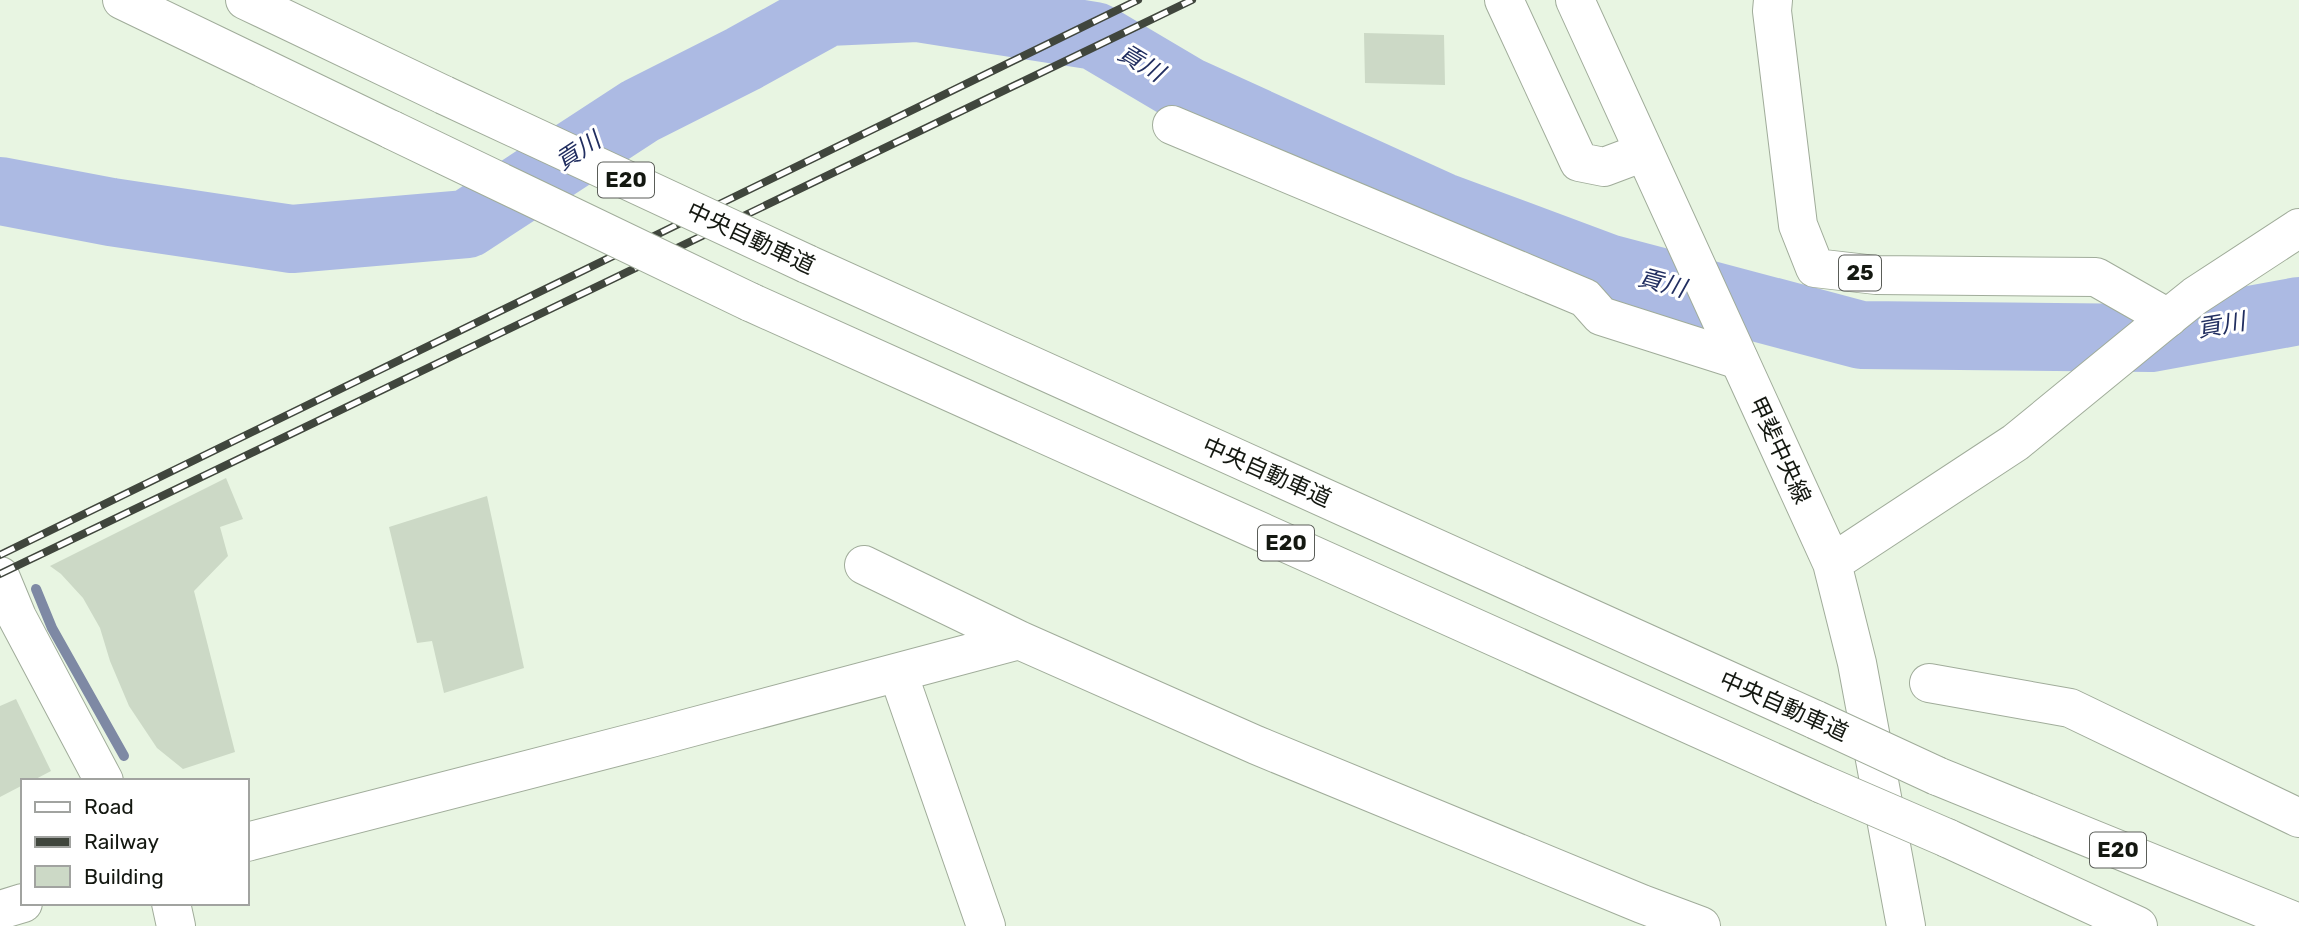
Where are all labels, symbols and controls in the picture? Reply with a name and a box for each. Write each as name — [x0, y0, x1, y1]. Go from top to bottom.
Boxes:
water label: 貢川 — [1113, 39, 1171, 89]
water label: 貢川 — [550, 125, 608, 176]
road number: E20 — [598, 162, 654, 198]
street label: 中央自動車道 — [683, 196, 819, 280]
road number: 25 — [1839, 256, 1881, 290]
water label: 貢川 — [1635, 263, 1692, 304]
water label: 貢川 — [2195, 307, 2250, 343]
street label: 甲斐中央線 — [1743, 392, 1817, 508]
street label: 中央自動車道 — [1198, 431, 1336, 513]
road number: E20 — [1258, 526, 1314, 560]
street label: 中央自動車道 — [1715, 665, 1853, 747]
legend — [21, 779, 248, 905]
text: Road — [84, 794, 134, 819]
text: Railway — [84, 829, 159, 854]
road number: E20 — [2090, 832, 2146, 868]
text: Building — [84, 864, 164, 889]

